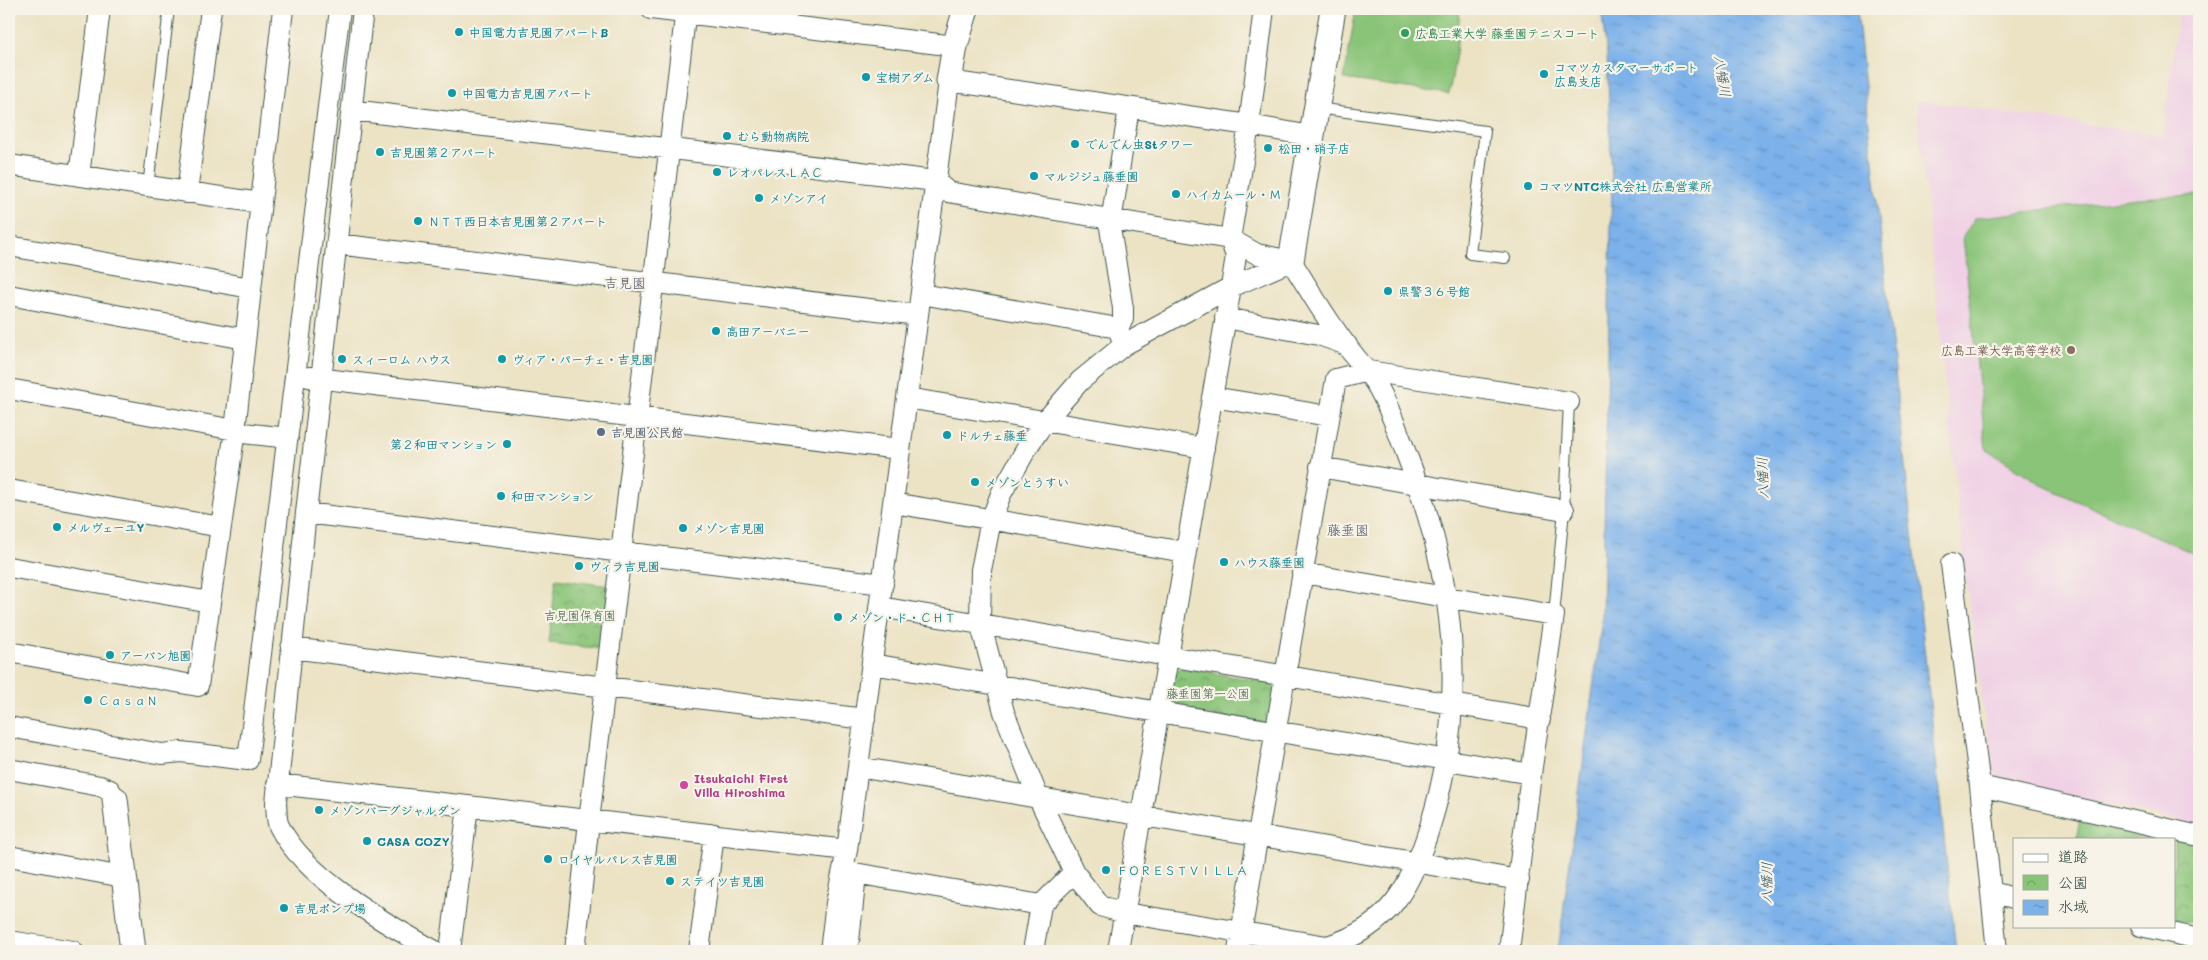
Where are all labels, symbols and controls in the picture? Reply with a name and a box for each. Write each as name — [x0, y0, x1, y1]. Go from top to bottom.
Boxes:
place label: 中国電力吉見園アパートB — [469, 24, 608, 40]
place label: 広島工業大学 藤垂園テニスコート — [1415, 25, 1600, 41]
marker: 中国電力吉見園アパートB — [453, 26, 465, 38]
marker: 広島工業大学 藤垂園テニスコート — [1399, 27, 1411, 39]
water label: 八幡川 — [1710, 54, 1736, 98]
place label: コマツカスタマーサポート 広島支店 — [1554, 59, 1698, 89]
marker: コマツカスタマーサポート 広島支店 — [1538, 68, 1550, 80]
place label: 宝樹アダム — [876, 69, 934, 85]
marker: 宝樹アダム — [860, 71, 872, 83]
place label: 中国電力吉見園アパート — [462, 85, 593, 101]
marker: 中国電力吉見園アパート — [446, 87, 458, 99]
place label: むら動物病院 — [737, 128, 809, 144]
marker: むら動物病院 — [721, 130, 733, 142]
place label: でんでん虫Stタワー — [1085, 136, 1193, 152]
marker: でんでん虫Stタワー — [1069, 138, 1081, 150]
place label: 松田・硝子店 — [1278, 140, 1350, 156]
marker: 松田・硝子店 — [1262, 142, 1274, 154]
place label: 吉見園第２アパート — [390, 144, 497, 160]
marker: 吉見園第２アパート — [374, 146, 386, 158]
place label: レオパレスＬＡＣ — [727, 164, 823, 180]
marker: レオパレスＬＡＣ — [711, 166, 723, 178]
place label: マルジジュ藤垂園 — [1044, 168, 1139, 184]
marker: マルジジュ藤垂園 — [1028, 170, 1040, 182]
place label: コマツNTC株式会社 広島営業所 — [1538, 178, 1712, 194]
marker: コマツNTC株式会社 広島営業所 — [1522, 180, 1534, 192]
place label: ハイカムール・Ｍ — [1186, 186, 1281, 202]
marker: ハイカムール・Ｍ — [1170, 188, 1182, 200]
place label: メゾンアイ — [769, 190, 828, 206]
marker: メゾンアイ — [753, 192, 765, 204]
place label: ＮＴＴ西日本吉見園第２アパート — [428, 213, 607, 229]
marker: ＮＴＴ西日本吉見園第２アパート — [412, 215, 424, 227]
district label: 吉見園 — [604, 273, 646, 292]
place label: 県警３６号館 — [1398, 283, 1470, 299]
marker: 県警３６号館 — [1382, 285, 1394, 297]
place label: 高田アーバニー — [726, 323, 810, 339]
marker: 高田アーバニー — [710, 325, 722, 337]
place label: 広島工業大学高等学校 — [1941, 342, 2061, 358]
marker: 広島工業大学高等学校 — [2065, 344, 2077, 356]
place label: スィーロム ハウス — [352, 351, 451, 367]
place label: ヴィア・パーチェ・吉見園 — [512, 351, 653, 367]
marker: スィーロム ハウス — [336, 353, 348, 365]
marker: ヴィア・パーチェ・吉見園 — [496, 353, 508, 365]
place label: 吉見園公民館 — [611, 424, 683, 440]
marker: 吉見園公民館 — [595, 426, 607, 438]
place label: ドルチェ藤垂 — [957, 427, 1028, 443]
marker: ドルチェ藤垂 — [941, 429, 953, 441]
place label: 第２和田マンション — [390, 436, 497, 452]
marker: 第２和田マンション — [501, 438, 513, 450]
water label: 八幡川 — [1752, 457, 1772, 499]
place label: メゾンとうすい — [985, 474, 1069, 490]
marker: メゾンとうすい — [969, 476, 981, 488]
place label: 和田マンション — [511, 488, 594, 504]
marker: 和田マンション — [495, 490, 507, 502]
place label: メルヴェーユY — [67, 519, 145, 535]
place label: メゾン吉見園 — [693, 520, 765, 536]
district label: 藤垂園 — [1327, 520, 1369, 539]
marker: メルヴェーユY — [51, 521, 63, 533]
marker: メゾン吉見園 — [677, 522, 689, 534]
place label: ハウス藤垂園 — [1234, 554, 1305, 570]
marker: ハウス藤垂園 — [1218, 556, 1230, 568]
place label: ヴィラ吉見園 — [589, 558, 660, 574]
marker: ヴィラ吉見園 — [573, 560, 585, 572]
park label: 吉見園保育園 — [544, 607, 616, 623]
place label: メゾン・ド・ＣＨＴ — [848, 609, 956, 625]
marker: メゾン・ド・ＣＨＴ — [832, 611, 844, 623]
place label: アーバン旭園 — [120, 647, 192, 663]
marker: アーバン旭園 — [104, 649, 116, 661]
park label: 藤垂園第一公園 — [1166, 685, 1250, 701]
place label: ＣａｓａＮ — [98, 692, 158, 708]
marker: ＣａｓａＮ — [82, 694, 94, 706]
place label: Itsukaichi First Villa Hiroshima — [694, 770, 788, 800]
marker: Itsukaichi First Villa Hiroshima — [678, 779, 690, 791]
place label: メゾンバーグジャルダン — [329, 802, 461, 818]
marker: メゾンバーグジャルダン — [313, 804, 325, 816]
place label: CASA COZY — [377, 833, 450, 849]
marker: CASA COZY — [361, 835, 373, 847]
legend — [2013, 838, 2176, 928]
text: 道路 — [2058, 846, 2088, 866]
place label: ロイヤルパレス吉見園 — [558, 851, 678, 867]
marker: ロイヤルパレス吉見園 — [542, 853, 554, 865]
place label: ＦＯＲＥＳＴＶＩＬＬＡ — [1116, 862, 1248, 878]
water label: 八幡川 — [1756, 862, 1776, 904]
marker: ＦＯＲＥＳＴＶＩＬＬＡ — [1100, 864, 1112, 876]
text: 公園 — [2058, 872, 2088, 892]
place label: ステイツ吉見園 — [680, 873, 765, 889]
marker: ステイツ吉見園 — [664, 875, 676, 887]
text: 水域 — [2058, 896, 2088, 916]
place label: 吉見ポンプ場 — [294, 900, 366, 916]
marker: 吉見ポンプ場 — [278, 902, 290, 914]

